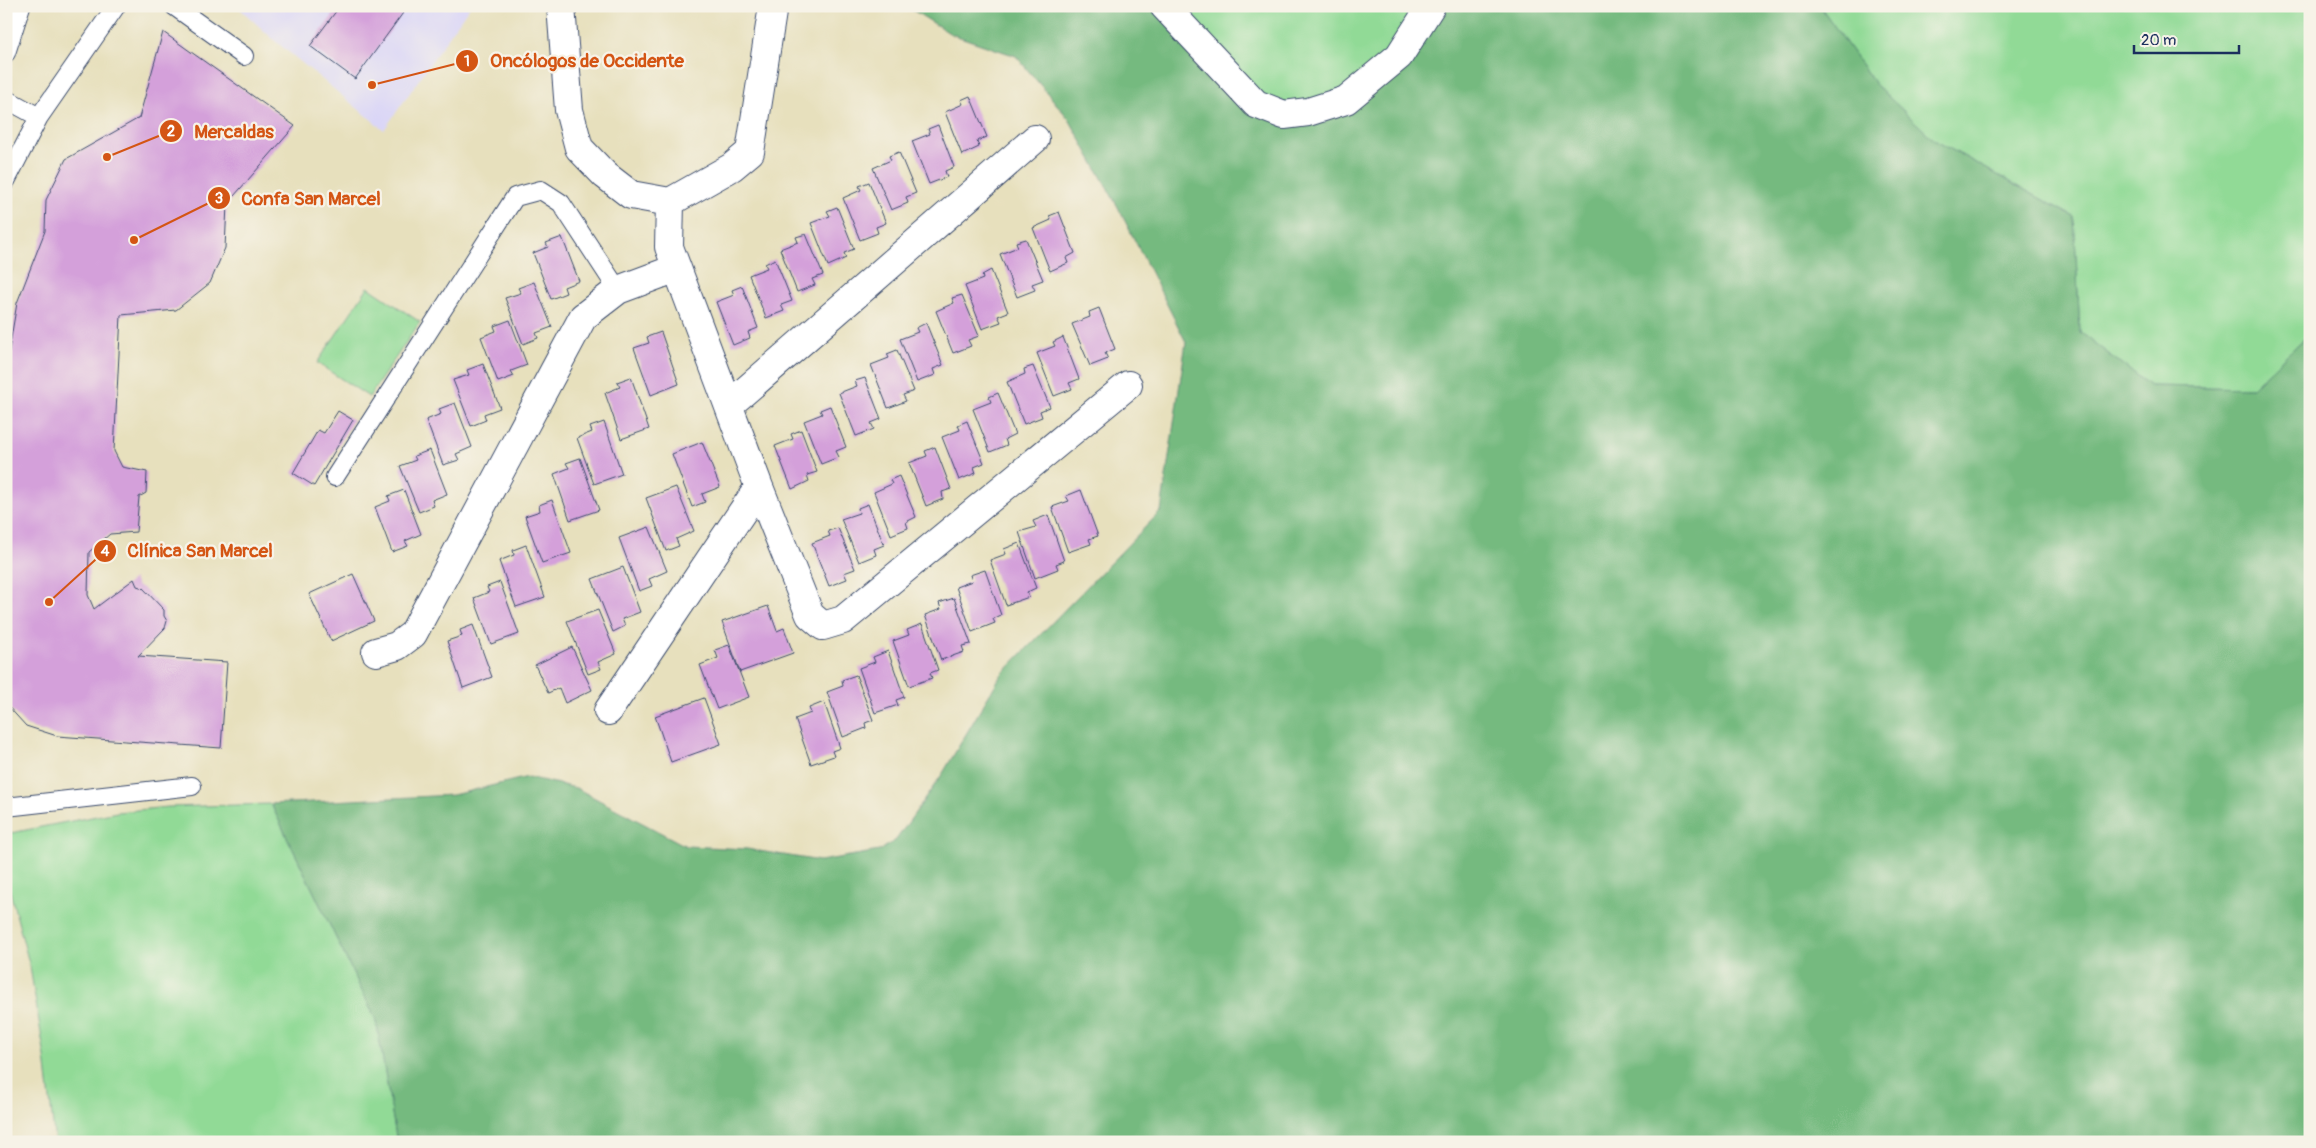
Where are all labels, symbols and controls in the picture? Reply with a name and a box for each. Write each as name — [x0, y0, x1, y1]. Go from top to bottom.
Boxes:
scale bar — [2134, 22, 2238, 54]
text: 20 m — [2141, 31, 2176, 50]
callout: Oncólogos de Occidente — [455, 44, 694, 78]
text: Oncólogos de Occidente — [490, 49, 685, 73]
text: 1 — [464, 52, 470, 71]
callout: Mercaldas — [159, 114, 283, 148]
text: Mercaldas — [194, 120, 274, 144]
text: 2 — [167, 122, 175, 141]
callout: Confa San Marcel — [206, 181, 391, 215]
text: Confa San Marcel — [241, 187, 381, 211]
text: 3 — [215, 189, 223, 208]
callout: Clínica San Marcel — [92, 534, 283, 568]
text: Clínica San Marcel — [127, 539, 273, 563]
text: 4 — [101, 542, 110, 561]

